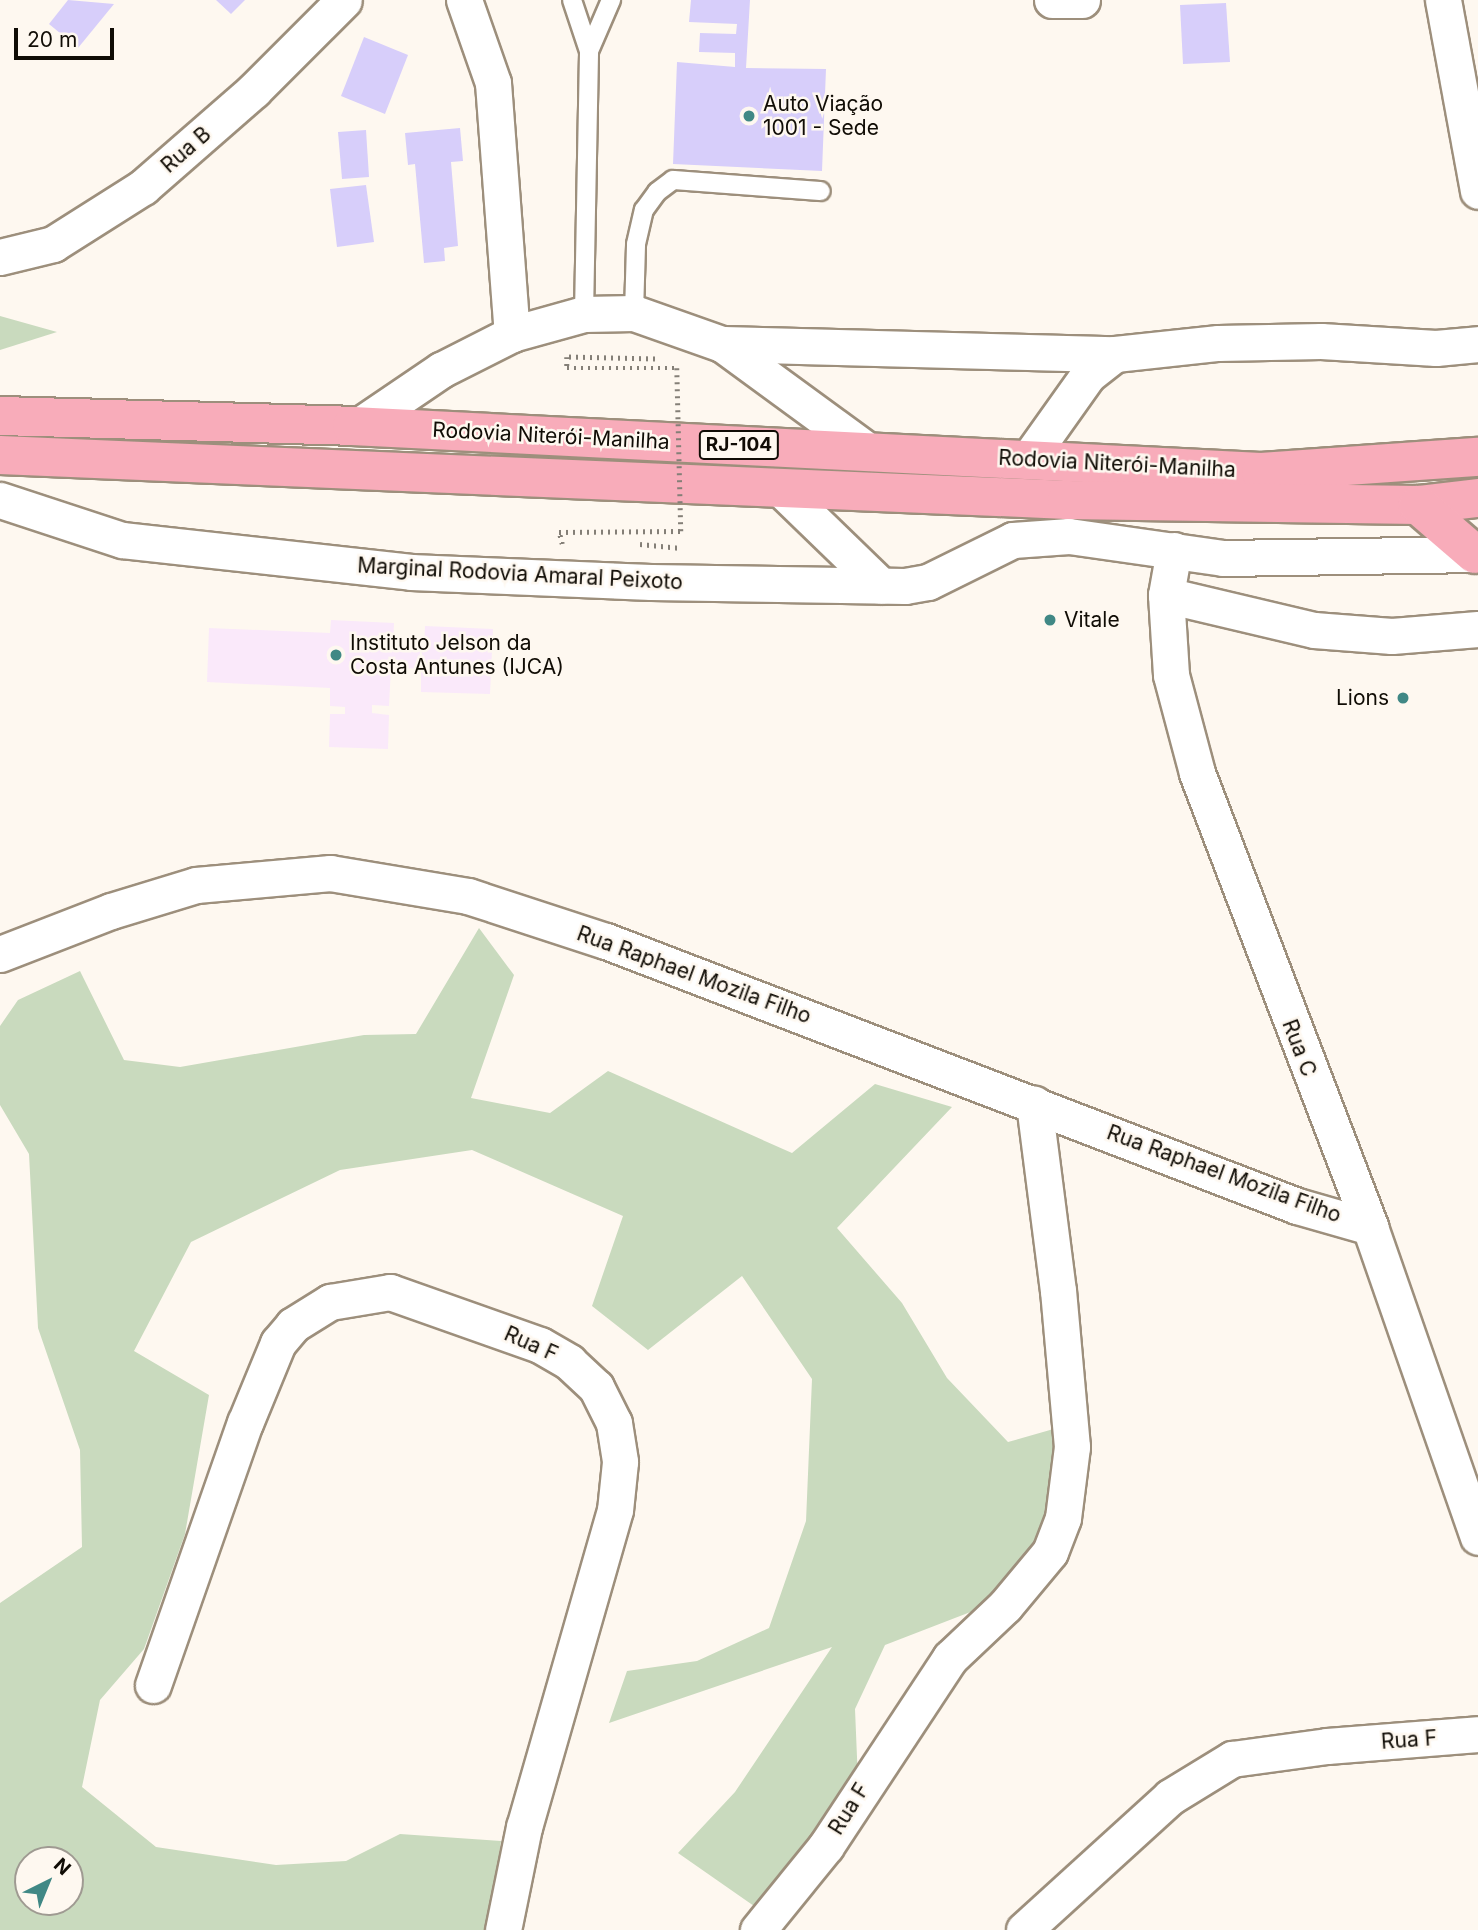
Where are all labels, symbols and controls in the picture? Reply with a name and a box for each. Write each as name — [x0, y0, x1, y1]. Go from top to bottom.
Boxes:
scale bar — [18, 14, 117, 58]
text: 20 m — [27, 27, 77, 52]
place label: Auto Viação 1001 - Sede — [763, 91, 883, 141]
marker: Auto Viação 1001 - Sede — [741, 108, 757, 124]
street label: Rua B — [156, 122, 216, 178]
street label: Rodovia Niterói-Manilha — [432, 417, 670, 455]
road number: RJ-104 — [699, 430, 779, 460]
street label: Rodovia Niterói-Manilha — [998, 445, 1236, 483]
street label: Marginal Rodovia Amaral Peixoto — [357, 553, 683, 595]
place label: Vitale — [1064, 607, 1120, 633]
marker: Vitale — [1042, 612, 1058, 628]
place label: Instituto Jelson da Costa Antunes (IJCA) — [350, 630, 564, 680]
marker: Instituto Jelson da Costa Antunes (IJCA) — [328, 647, 344, 663]
place label: Lions — [1336, 685, 1389, 711]
marker: Lions — [1395, 690, 1411, 706]
street label: Rua Raphael Mozila Filho — [573, 921, 815, 1029]
street label: Rua C — [1277, 1016, 1321, 1080]
street label: Rua Raphael Mozila Filho — [1103, 1120, 1345, 1228]
street label: Rua F — [500, 1321, 562, 1367]
street label: Rua F — [1380, 1725, 1438, 1755]
street label: Rua F — [823, 1779, 875, 1839]
north arrow — [14, 1846, 84, 1916]
text: N — [49, 1853, 75, 1880]

